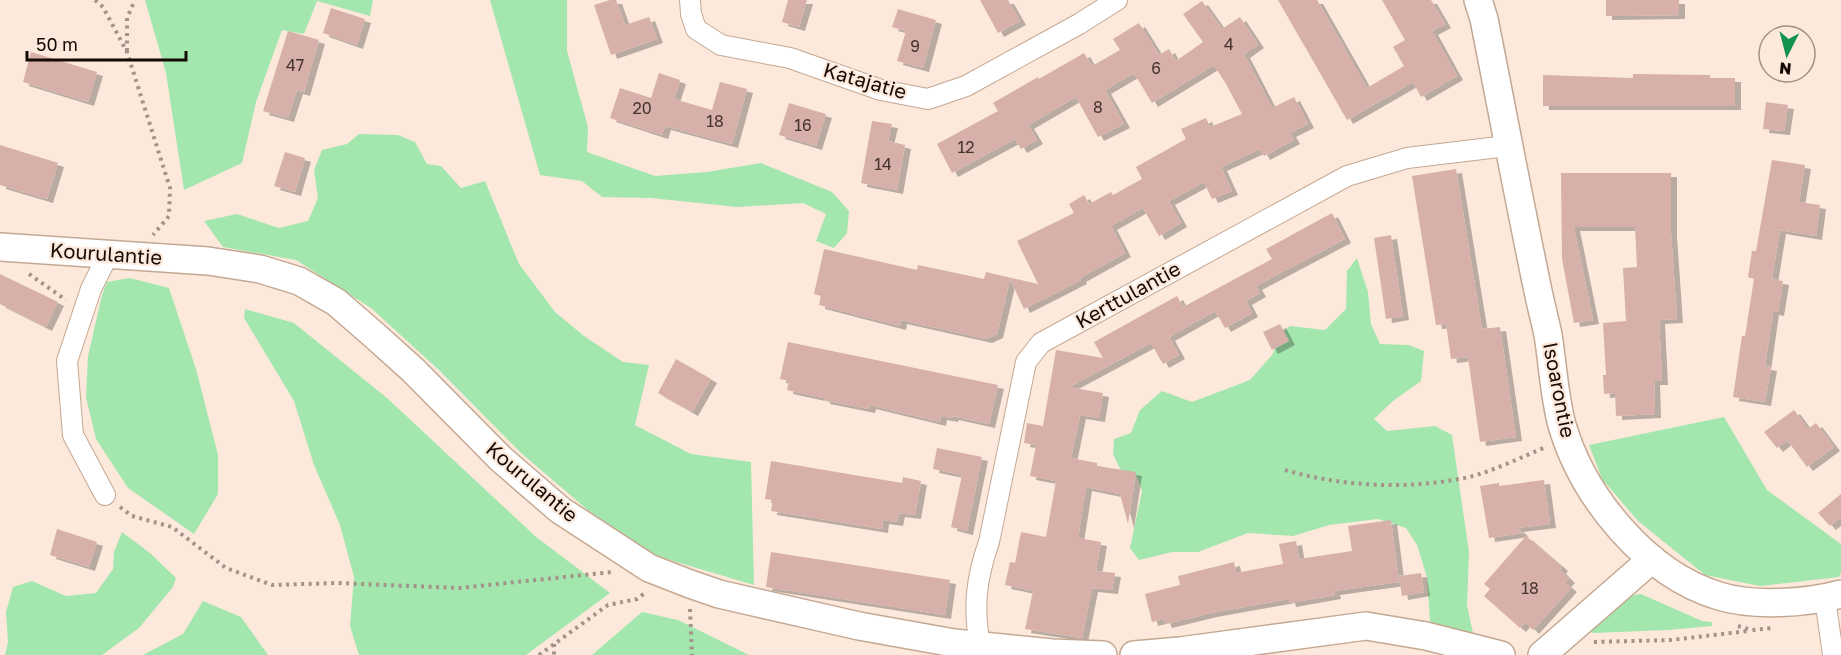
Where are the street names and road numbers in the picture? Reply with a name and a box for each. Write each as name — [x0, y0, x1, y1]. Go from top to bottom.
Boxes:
street label: Katajatie — [821, 57, 910, 103]
street label: Kourulantie — [49, 237, 163, 269]
street label: Kerttulantie — [1071, 256, 1184, 333]
street label: Isoarontie — [1539, 340, 1581, 440]
street label: Kourulantie — [482, 436, 583, 526]

